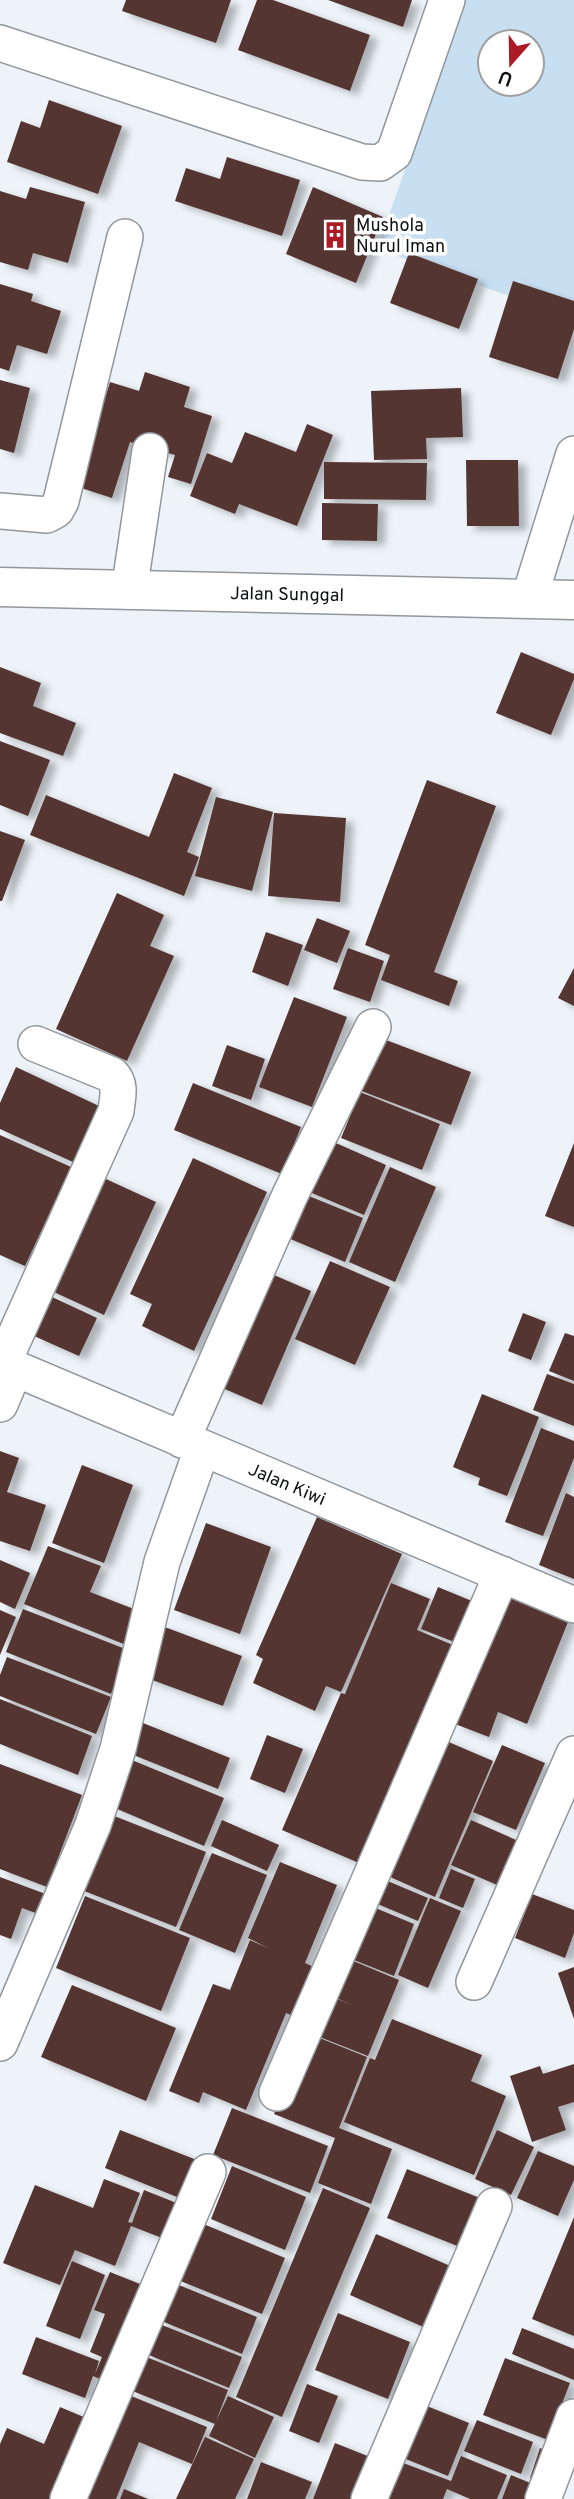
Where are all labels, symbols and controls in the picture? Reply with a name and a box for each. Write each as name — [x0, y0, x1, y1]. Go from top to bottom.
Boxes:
north arrow — [476, 28, 546, 98]
text: U — [495, 64, 516, 91]
place label: Mushola Nurul Iman — [356, 215, 445, 259]
building icon: Mushola Nurul Iman — [320, 220, 350, 250]
street label: Jalan Sunggal — [230, 583, 344, 608]
street label: Jalan Kiwi — [244, 1459, 329, 1512]

